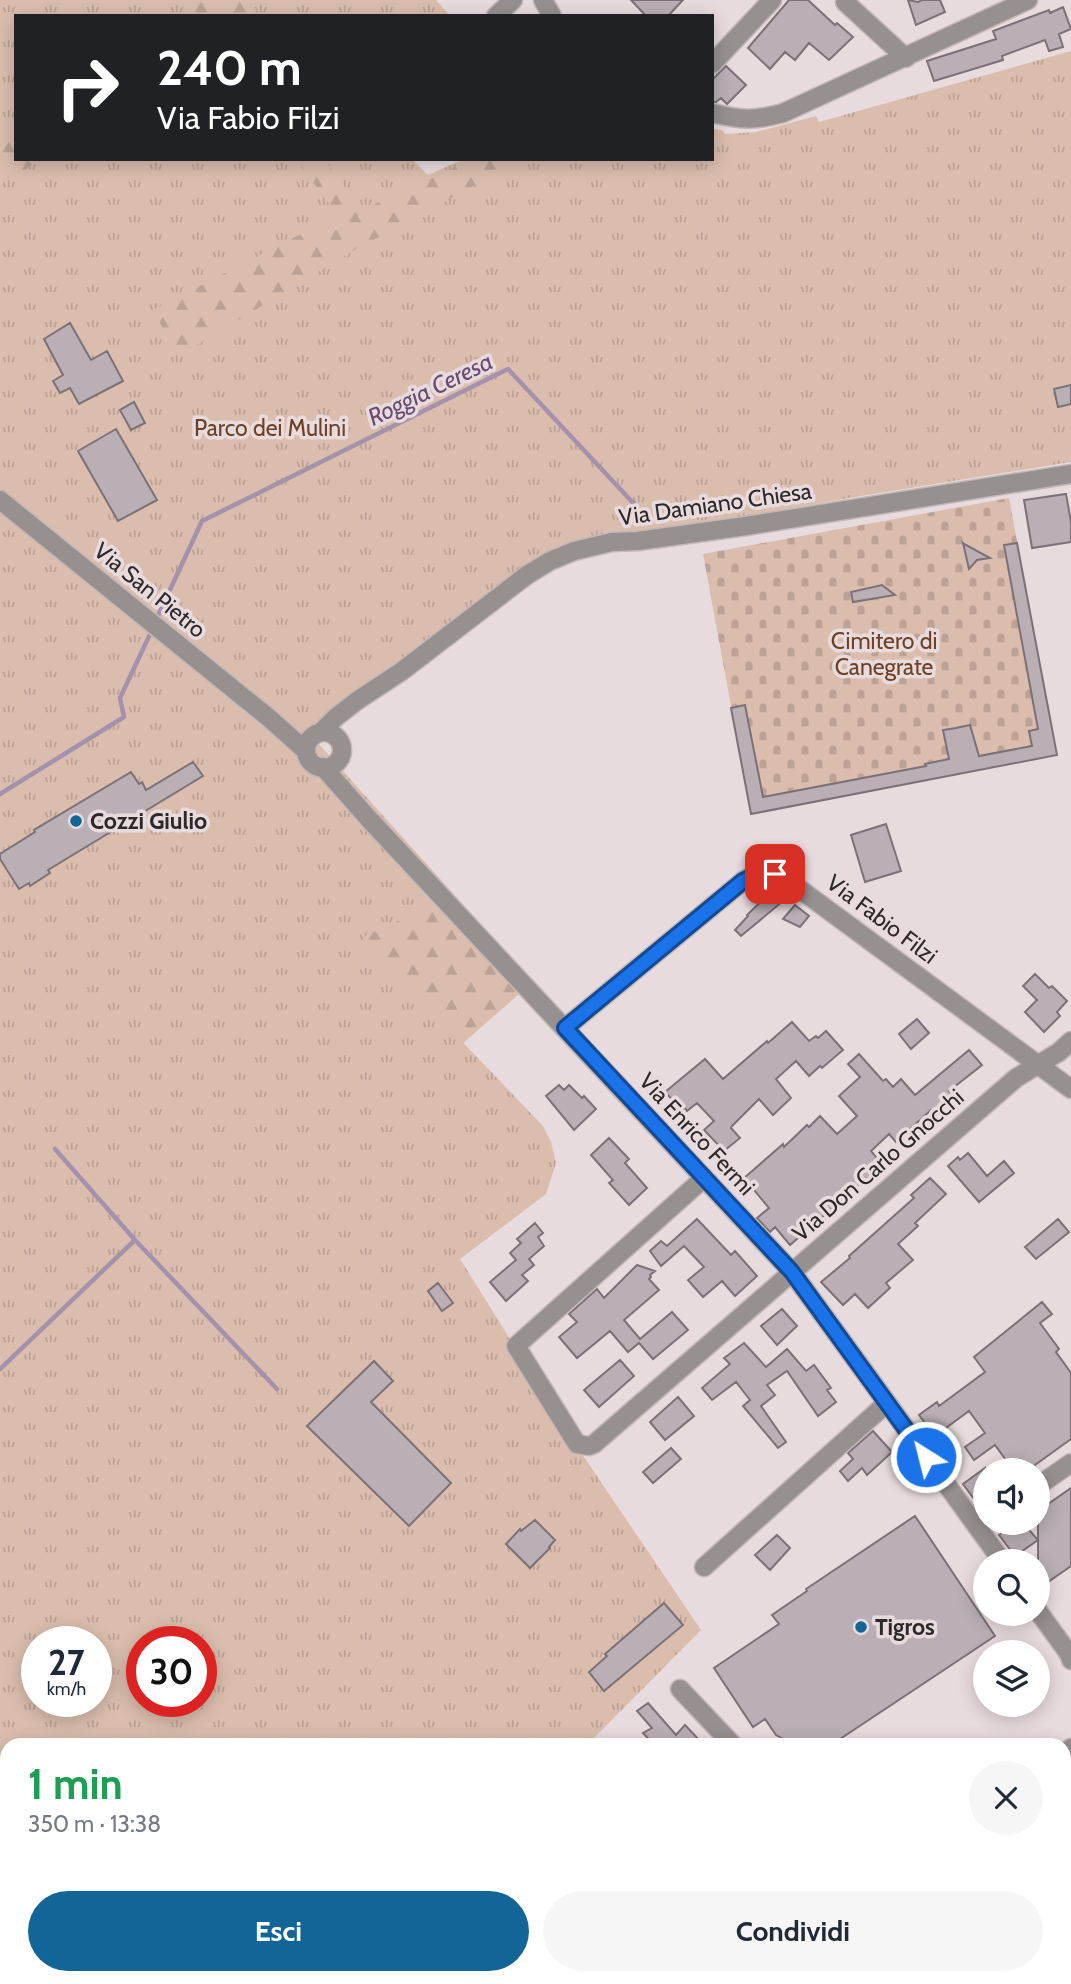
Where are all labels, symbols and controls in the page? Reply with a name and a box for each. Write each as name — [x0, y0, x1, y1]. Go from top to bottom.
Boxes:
text: 240 m — [157, 38, 302, 97]
icon: right — [42, 42, 133, 133]
text: Via Fabio Filzi — [157, 98, 340, 137]
water label: Roggia Ceresa — [363, 346, 497, 432]
park label: Parco dei Mulini — [194, 414, 346, 442]
street label: Via Damiano Chiesa — [617, 477, 813, 531]
street label: Via San Pietro — [88, 536, 212, 644]
park label: Cimitero di Canegrate — [831, 627, 937, 681]
place label: Cozzi Giulio — [90, 807, 207, 835]
marker: Cozzi Giulio — [68, 813, 84, 829]
pin — [745, 844, 805, 904]
icon: arrive — [756, 855, 794, 893]
street label: Via Fabio Filzi — [821, 868, 943, 970]
street label: Via Enrico Fermi — [633, 1067, 761, 1201]
street label: Via Don Carlo Gnocchi — [787, 1083, 969, 1247]
position arrow — [889, 1420, 963, 1494]
map controls — [973, 1458, 1050, 1717]
button: sound — [973, 1458, 1050, 1535]
button: search — [973, 1549, 1050, 1626]
place label: Tigros — [875, 1613, 935, 1641]
marker: Tigros — [853, 1619, 869, 1635]
speed limit sign: 30 — [126, 1626, 217, 1717]
button: layers — [973, 1640, 1050, 1717]
text: 27 — [48, 1641, 85, 1684]
text: km/h — [47, 1678, 86, 1700]
text: 1 min — [28, 1758, 123, 1810]
button: close — [969, 1761, 1043, 1835]
text: 350 m · 13:38 — [28, 1810, 161, 1838]
button: Esci — [28, 1891, 529, 1971]
button: Condividi — [543, 1891, 1043, 1971]

